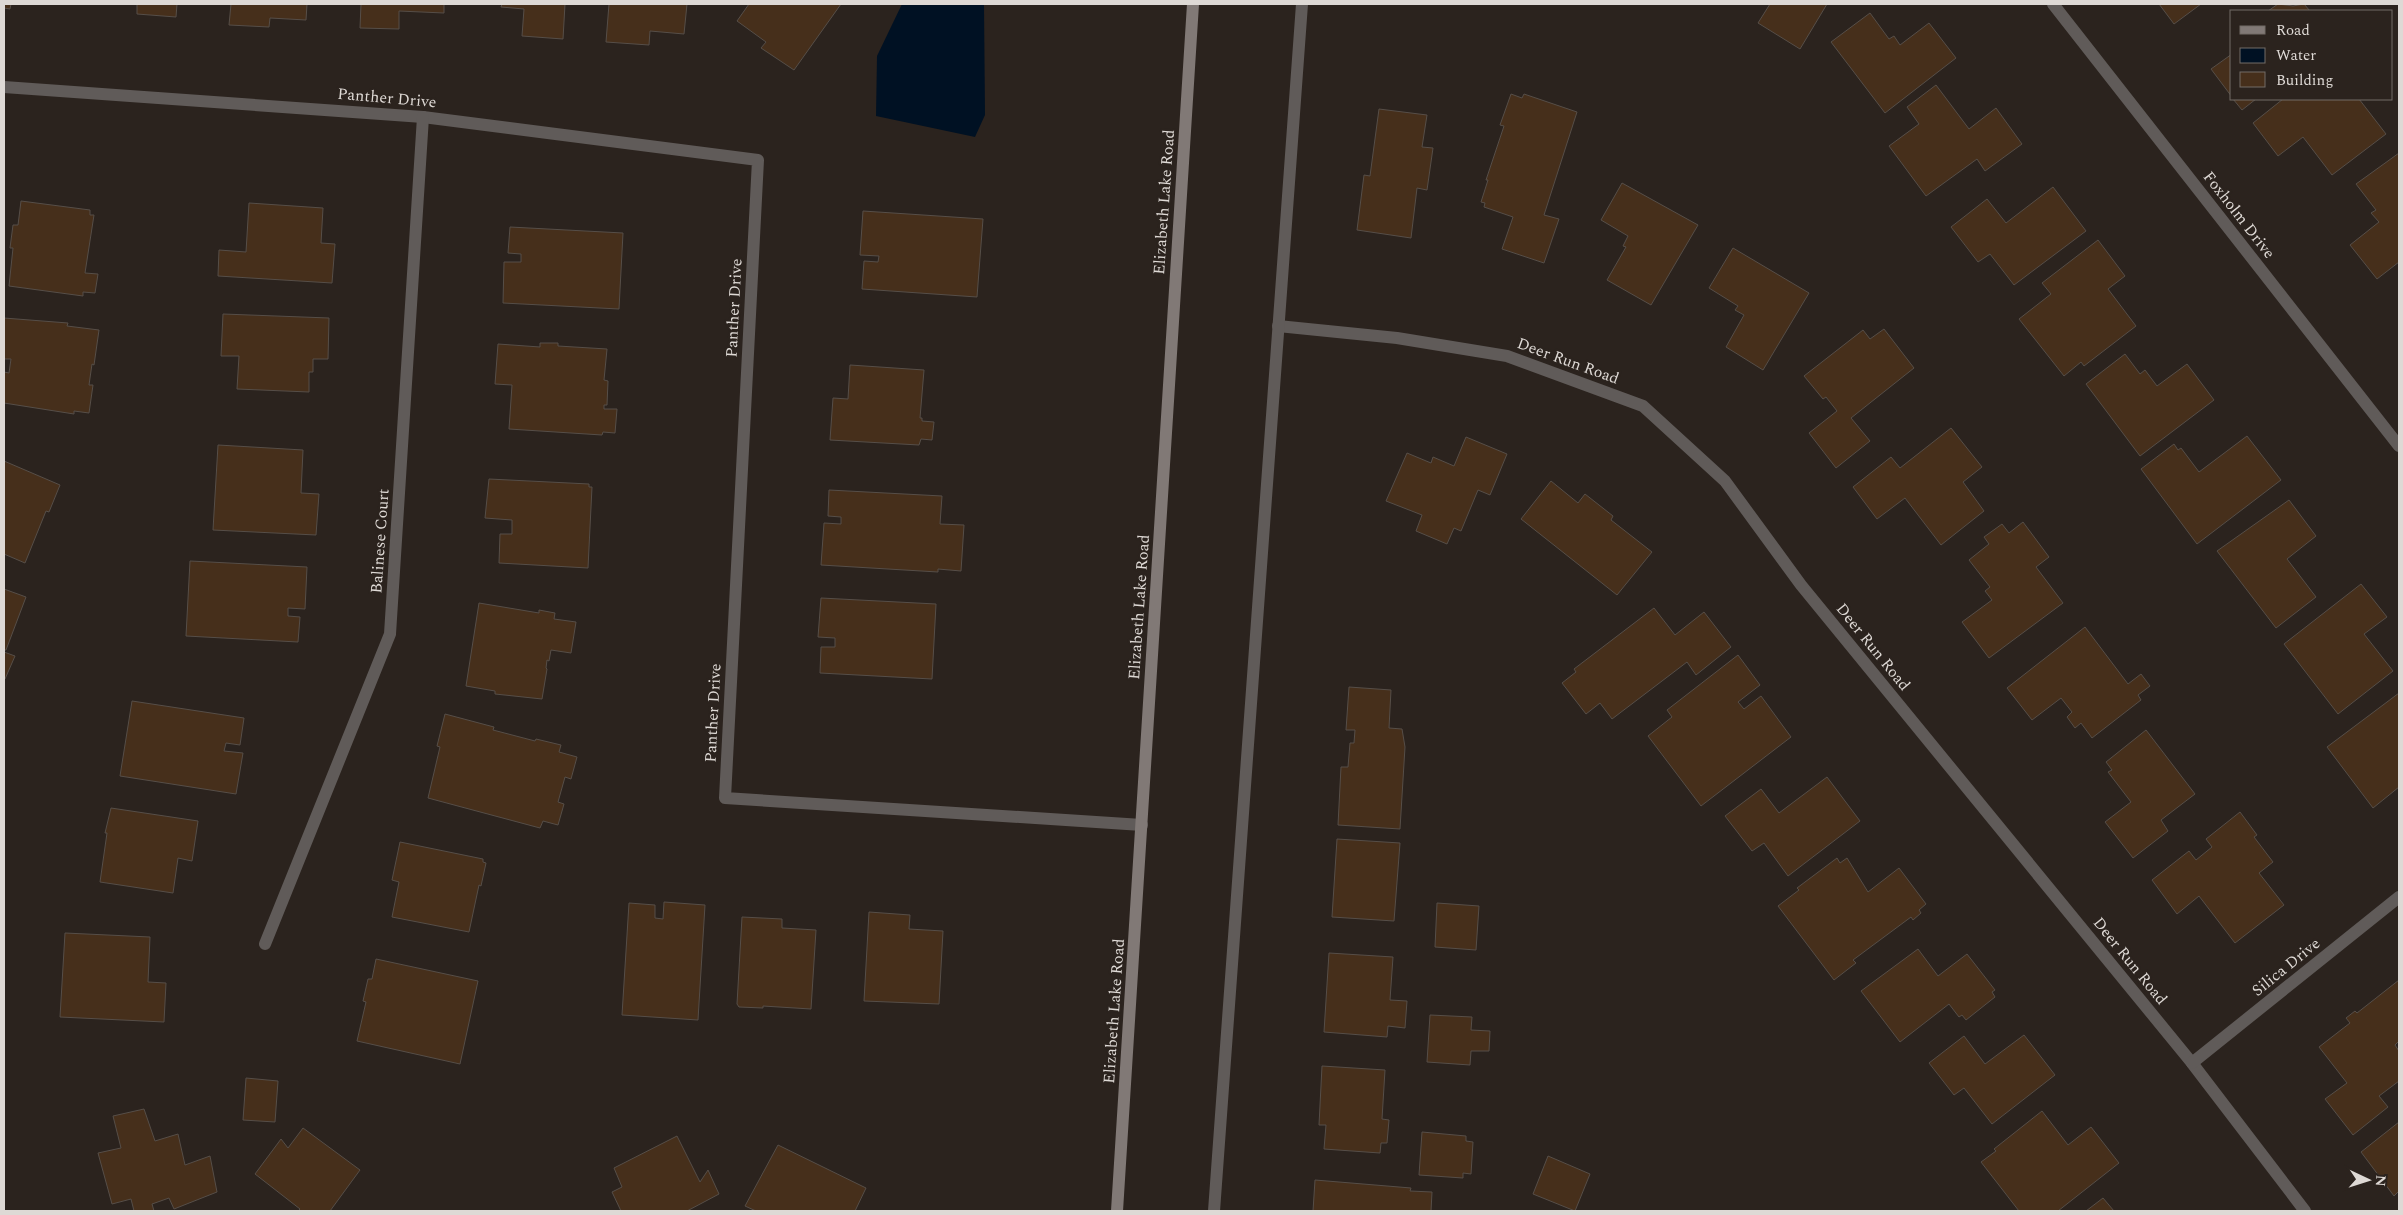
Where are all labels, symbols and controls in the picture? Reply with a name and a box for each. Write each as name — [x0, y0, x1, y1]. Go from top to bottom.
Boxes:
legend — [2230, 10, 2393, 100]
text: Road — [2276, 19, 2310, 42]
text: Water — [2276, 44, 2316, 67]
text: Building — [2276, 69, 2333, 92]
street label: Panther Drive — [337, 82, 437, 114]
street label: Elizabeth Lake Road — [1147, 128, 1181, 275]
street label: Foxholm Drive — [2197, 166, 2281, 264]
street label: Panther Drive — [719, 258, 749, 358]
street label: Deer Run Road — [1514, 331, 1623, 391]
street label: Balinese Court — [364, 487, 396, 594]
street label: Elizabeth Lake Road — [1122, 533, 1156, 680]
street label: Deer Run Road — [1830, 598, 1916, 696]
street label: Panther Drive — [698, 663, 728, 763]
street label: Deer Run Road — [2087, 912, 2173, 1010]
street label: Silica Drive — [2247, 932, 2325, 1002]
street label: Elizabeth Lake Road — [1097, 937, 1131, 1084]
north arrow — [2343, 1155, 2393, 1205]
text: N — [2370, 1174, 2391, 1187]

